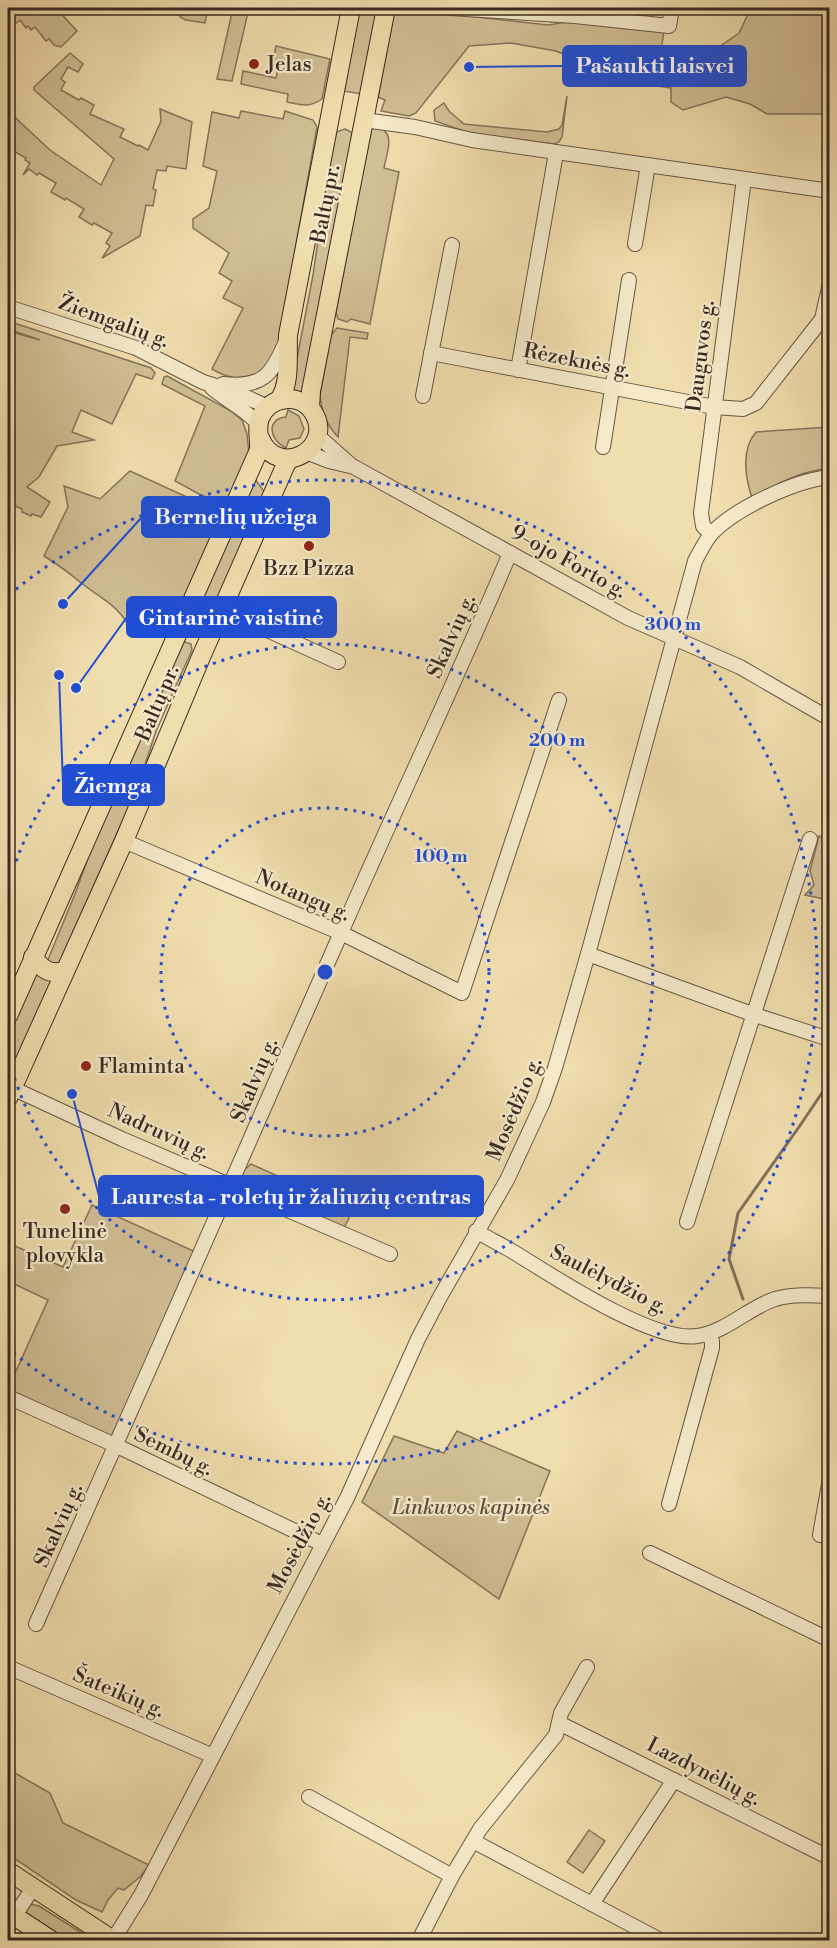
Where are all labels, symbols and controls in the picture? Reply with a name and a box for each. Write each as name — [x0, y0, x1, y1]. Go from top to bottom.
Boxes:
callout: Pašaukti laisvei — [563, 46, 746, 86]
place label: Jelas — [265, 52, 312, 78]
text: Pašaukti laisvei — [576, 53, 734, 80]
marker: Jelas — [247, 57, 261, 71]
street label: Baltų pr. — [305, 162, 346, 247]
street label: Žiemgalių g. — [55, 288, 173, 354]
street label: Dauguvos g. — [681, 299, 721, 413]
street label: Rėzeknės g. — [521, 338, 633, 384]
callout: Bernelių užeiga — [142, 497, 329, 537]
text: Bernelių užeiga — [154, 504, 319, 531]
street label: 9-ojo Forto g. — [506, 519, 631, 604]
marker: Bzz Pizza — [302, 539, 316, 553]
place label: Bzz Pizza — [262, 556, 355, 582]
street label: Skalvių g. — [422, 590, 482, 683]
callout: Gintarinė vaistinė — [127, 597, 336, 637]
text: Gintarinė vaistinė — [138, 605, 324, 632]
text: 300 m — [645, 613, 702, 636]
street label: Baltų pr. — [130, 661, 186, 746]
text: 200 m — [529, 729, 586, 752]
callout: Žiemga — [63, 765, 164, 805]
text: Žiemga — [74, 772, 153, 800]
text: 100 m — [414, 845, 468, 868]
street label: Notangų g. — [251, 864, 354, 928]
centre of rings — [315, 962, 335, 982]
street label: Skalvių g. — [225, 1034, 284, 1127]
street label: Mosėdžio g. — [481, 1053, 548, 1165]
place label: Flaminta — [98, 1054, 185, 1080]
marker: Flaminta — [79, 1059, 93, 1073]
street label: Nadruvių g. — [104, 1098, 213, 1166]
callout: Lauresta - roletų ir žaliuzių centras — [99, 1176, 483, 1216]
text: Lauresta - roletų ir žaliuzių centras — [111, 1184, 471, 1211]
marker: Tunelinė plovykla — [58, 1202, 72, 1216]
place label: Tunelinė plovykla — [23, 1219, 107, 1269]
street label: Saulėlydžio g. — [546, 1239, 672, 1321]
street label: Sembų g. — [130, 1422, 217, 1482]
street label: Skalvių g. — [29, 1479, 89, 1572]
street label: Mosėdžio g. — [262, 1489, 337, 1598]
park label: Linkuvos kapinės — [391, 1495, 550, 1521]
street label: Šateikių g. — [69, 1659, 170, 1724]
street label: Lazdynėlių g. — [642, 1732, 765, 1812]

